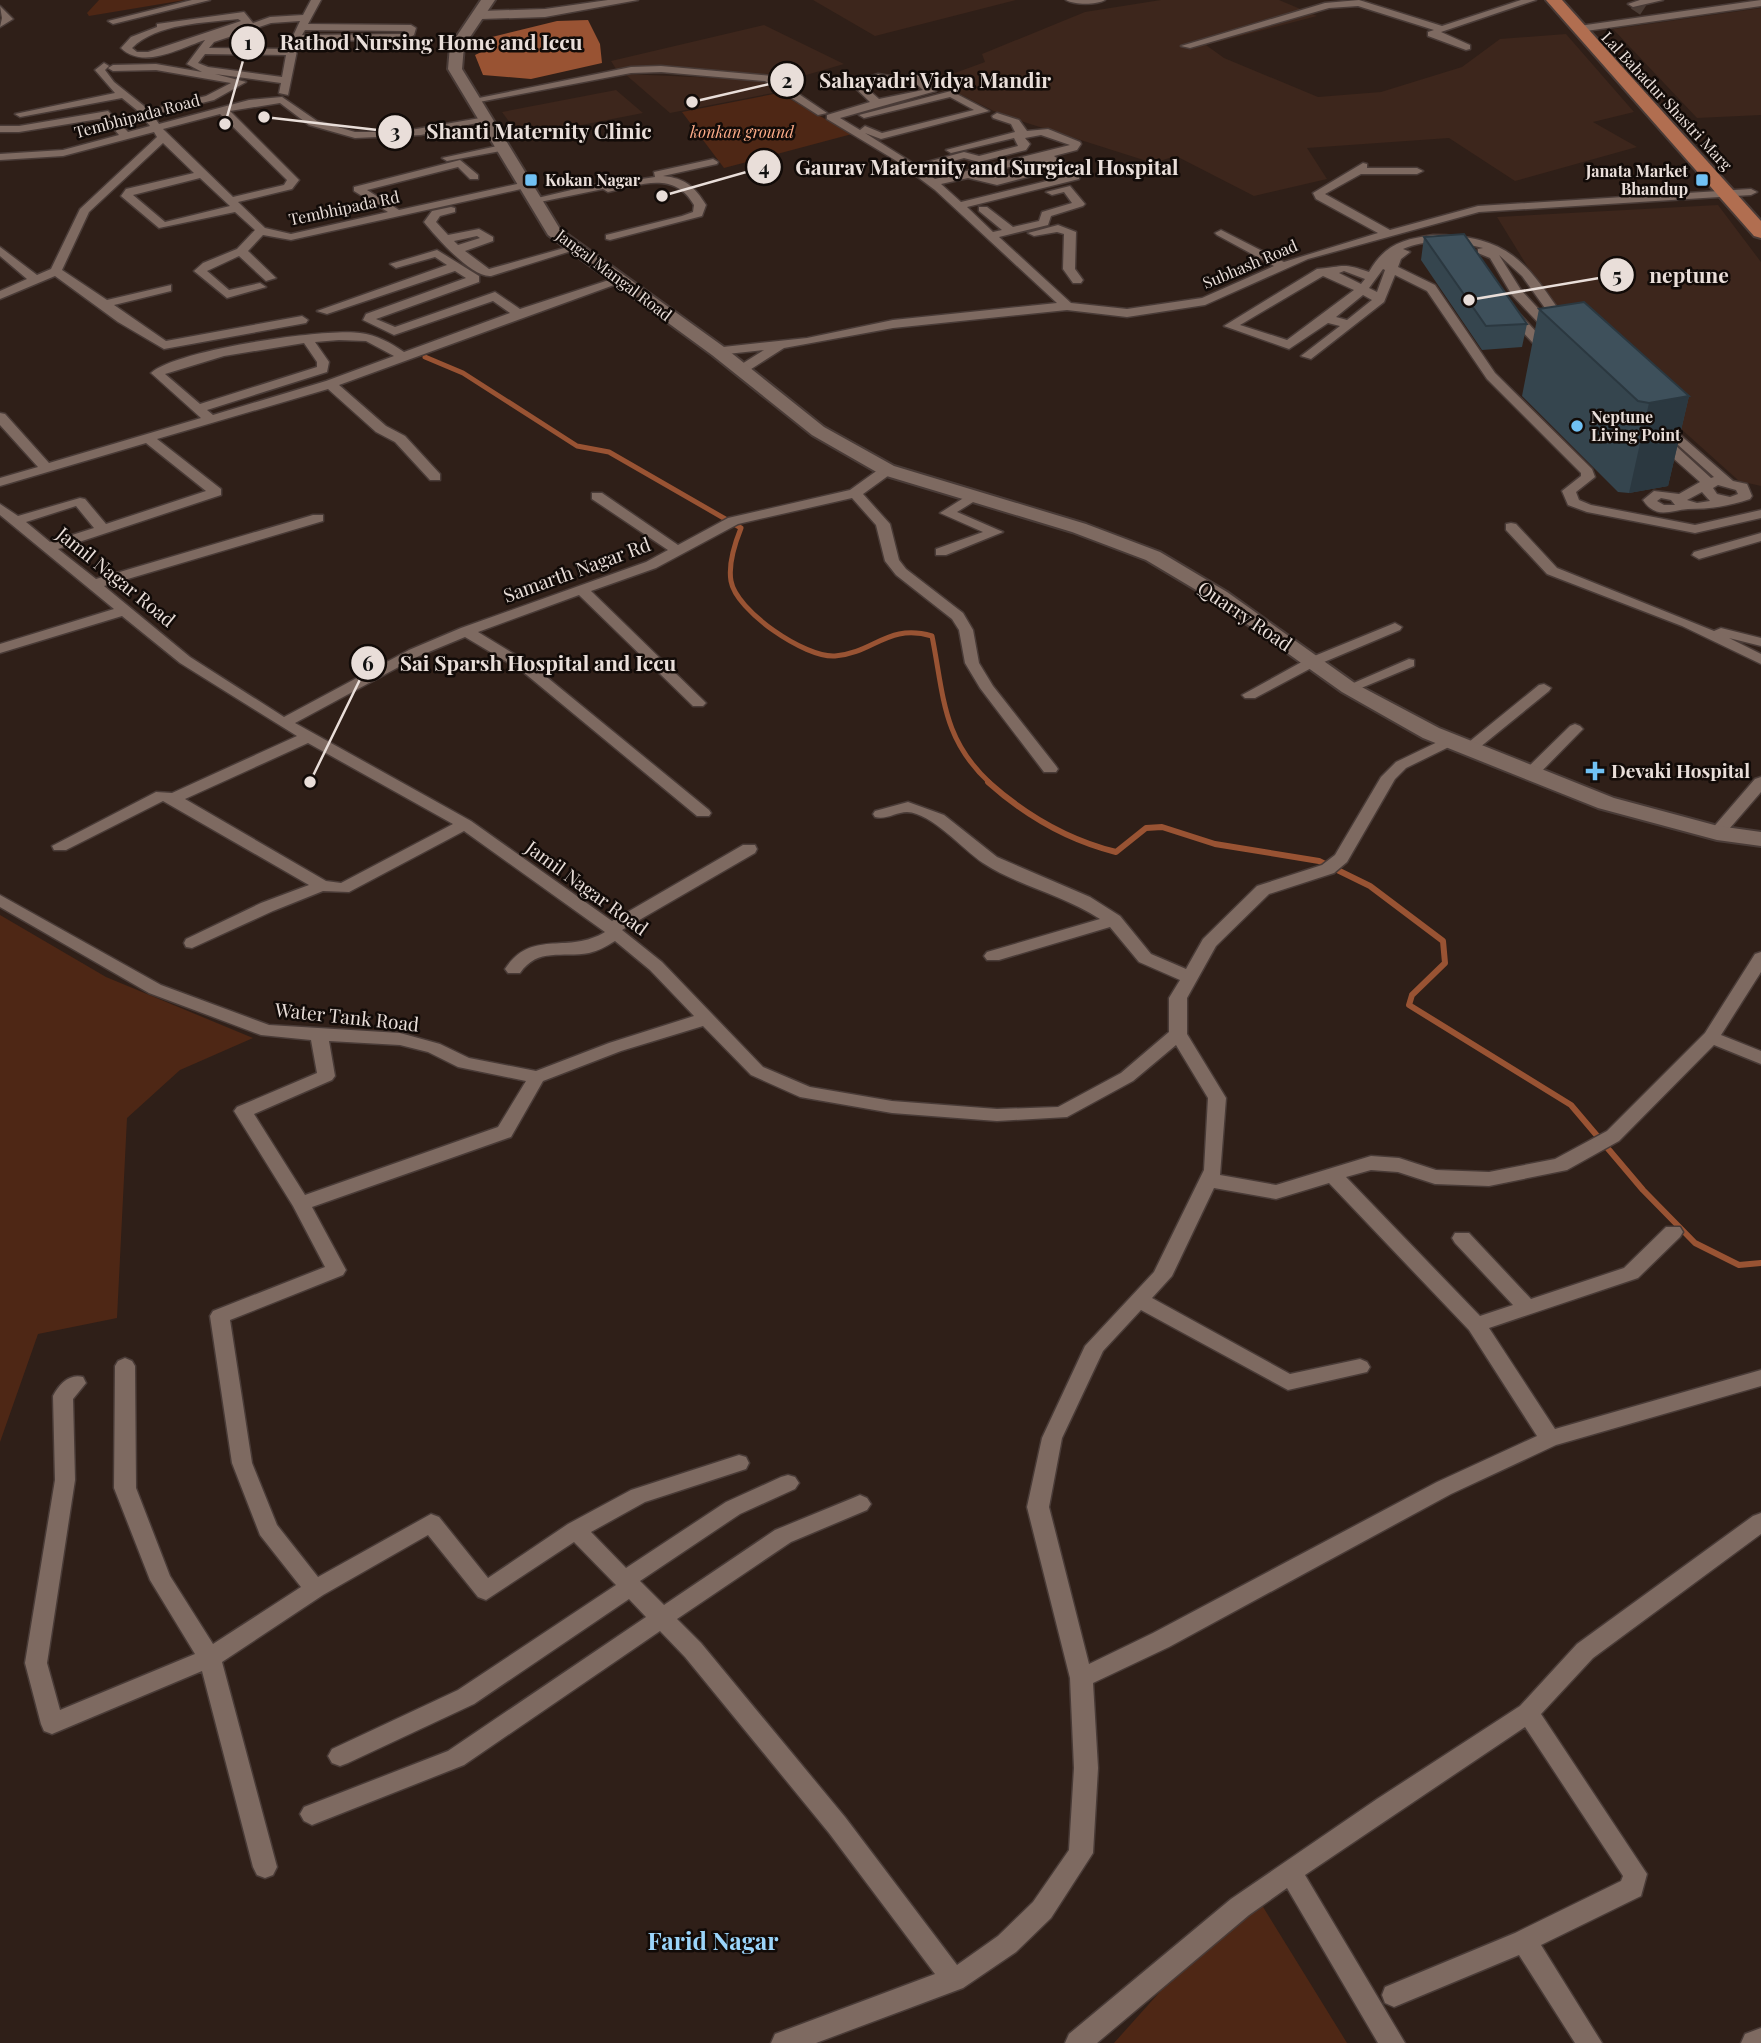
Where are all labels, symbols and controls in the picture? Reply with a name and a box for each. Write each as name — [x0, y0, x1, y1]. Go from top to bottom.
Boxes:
callout: Rathod Nursing Home and Iccu — [231, 22, 596, 64]
text: 1 — [244, 27, 252, 55]
text: Rathod Nursing Home and Iccu — [280, 27, 583, 55]
street label: Lal Bahadur Shastri Marg — [1597, 27, 1738, 175]
callout: Sahayadri Vidya Mandir — [769, 59, 1065, 101]
text: 2 — [782, 65, 793, 93]
text: Sahayadri Vidya Mandir — [819, 65, 1051, 93]
street label: Tembhipada Road — [72, 89, 202, 142]
callout: Shanti Maternity Clinic — [377, 111, 666, 153]
text: 3 — [390, 116, 400, 144]
text: Shanti Maternity Clinic — [426, 116, 652, 144]
park label: konkan ground — [689, 121, 795, 142]
callout: Gaurav Maternity and Surgical Hospital — [746, 146, 1194, 188]
text: 4 — [758, 152, 770, 180]
text: Gaurav Maternity and Surgical Hospital — [795, 152, 1179, 180]
place label: Janata Market Bhandup — [1585, 160, 1688, 199]
place label: Kokan Nagar — [545, 169, 641, 190]
marker: Kokan Nagar — [523, 172, 539, 188]
marker: Janata Market Bhandup — [1694, 172, 1710, 188]
street label: Tembhipada Rd — [287, 186, 401, 229]
street label: Jangal Mangal Road — [551, 224, 676, 325]
street label: Subhash Road — [1199, 234, 1300, 293]
callout: neptune — [1600, 254, 1742, 296]
text: 5 — [1612, 260, 1622, 288]
text: neptune — [1649, 260, 1729, 288]
place label: Neptune Living Point — [1591, 406, 1681, 445]
marker: Neptune Living Point — [1569, 418, 1585, 434]
street label: Jamil Nagar Road — [51, 520, 181, 632]
street label: Samarth Nagar Rd — [499, 530, 654, 608]
street label: Quarry Road — [1193, 574, 1298, 656]
callout: Sai Sparsh Hospital and Iccu — [350, 642, 690, 684]
text: 6 — [362, 648, 374, 676]
text: Sai Sparsh Hospital and Iccu — [400, 648, 677, 676]
place label: Devaki Hospital — [1611, 757, 1750, 783]
marker: Devaki Hospital — [1585, 761, 1605, 781]
street label: Jamil Nagar Road — [520, 833, 654, 941]
street label: Water Tank Road — [273, 995, 421, 1037]
district label: Farid Nagar — [648, 1924, 779, 1956]

